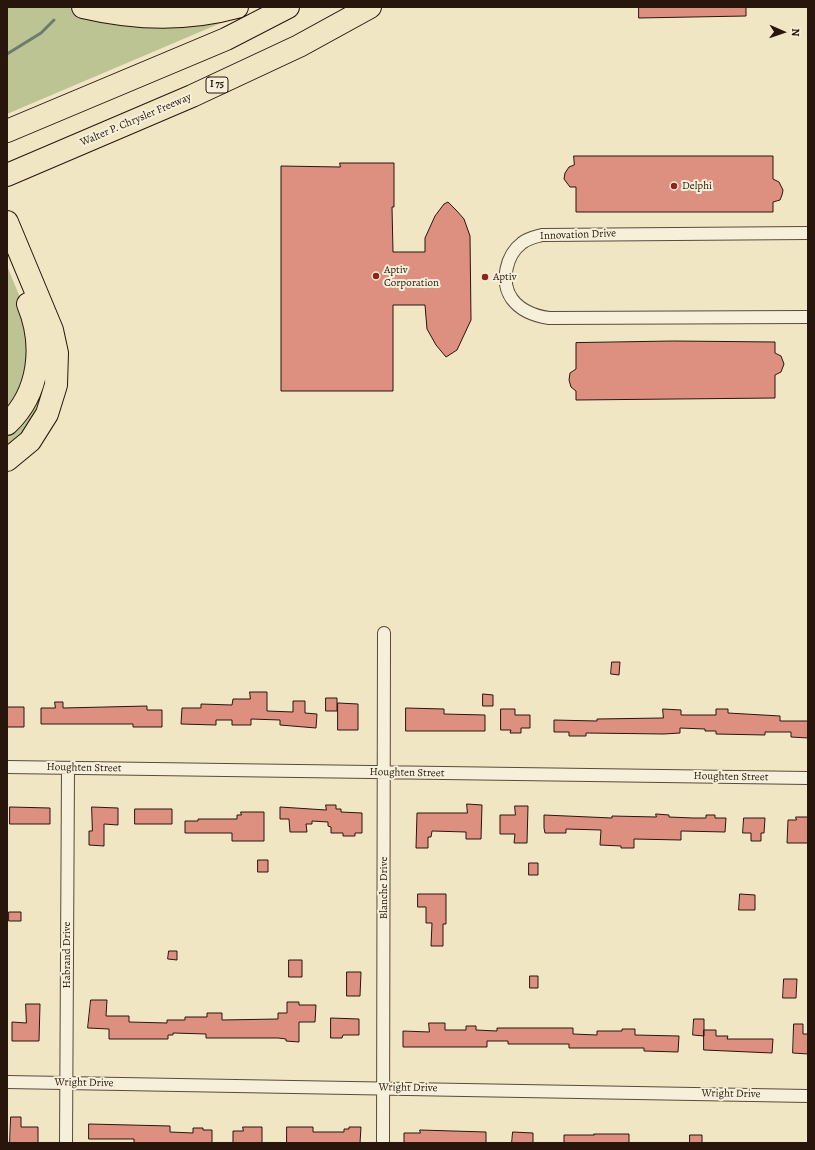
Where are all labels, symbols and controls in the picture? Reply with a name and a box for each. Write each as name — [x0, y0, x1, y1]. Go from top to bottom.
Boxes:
north arrow — [763, 12, 803, 52]
text: N — [788, 28, 803, 37]
road number: I 75 — [206, 77, 228, 93]
street label: Walter P. Chrysler Freeway — [78, 91, 194, 149]
place label: Delphi — [682, 179, 712, 193]
marker: Delphi — [669, 181, 679, 191]
street label: Innovation Drive — [540, 227, 616, 243]
place label: Aptiv Corporation — [384, 263, 439, 289]
place label: Aptiv — [493, 270, 517, 284]
marker: Aptiv Corporation — [371, 271, 381, 281]
marker: Aptiv — [480, 272, 490, 282]
street label: Houghten Street — [47, 761, 121, 775]
street label: Houghten Street — [370, 766, 444, 780]
street label: Houghten Street — [694, 770, 768, 784]
street label: Blanche Drive — [377, 857, 391, 919]
street label: Habrand Drive — [60, 922, 74, 988]
street label: Wright Drive — [54, 1076, 114, 1090]
street label: Wright Drive — [378, 1081, 438, 1095]
street label: Wright Drive — [701, 1087, 761, 1101]

